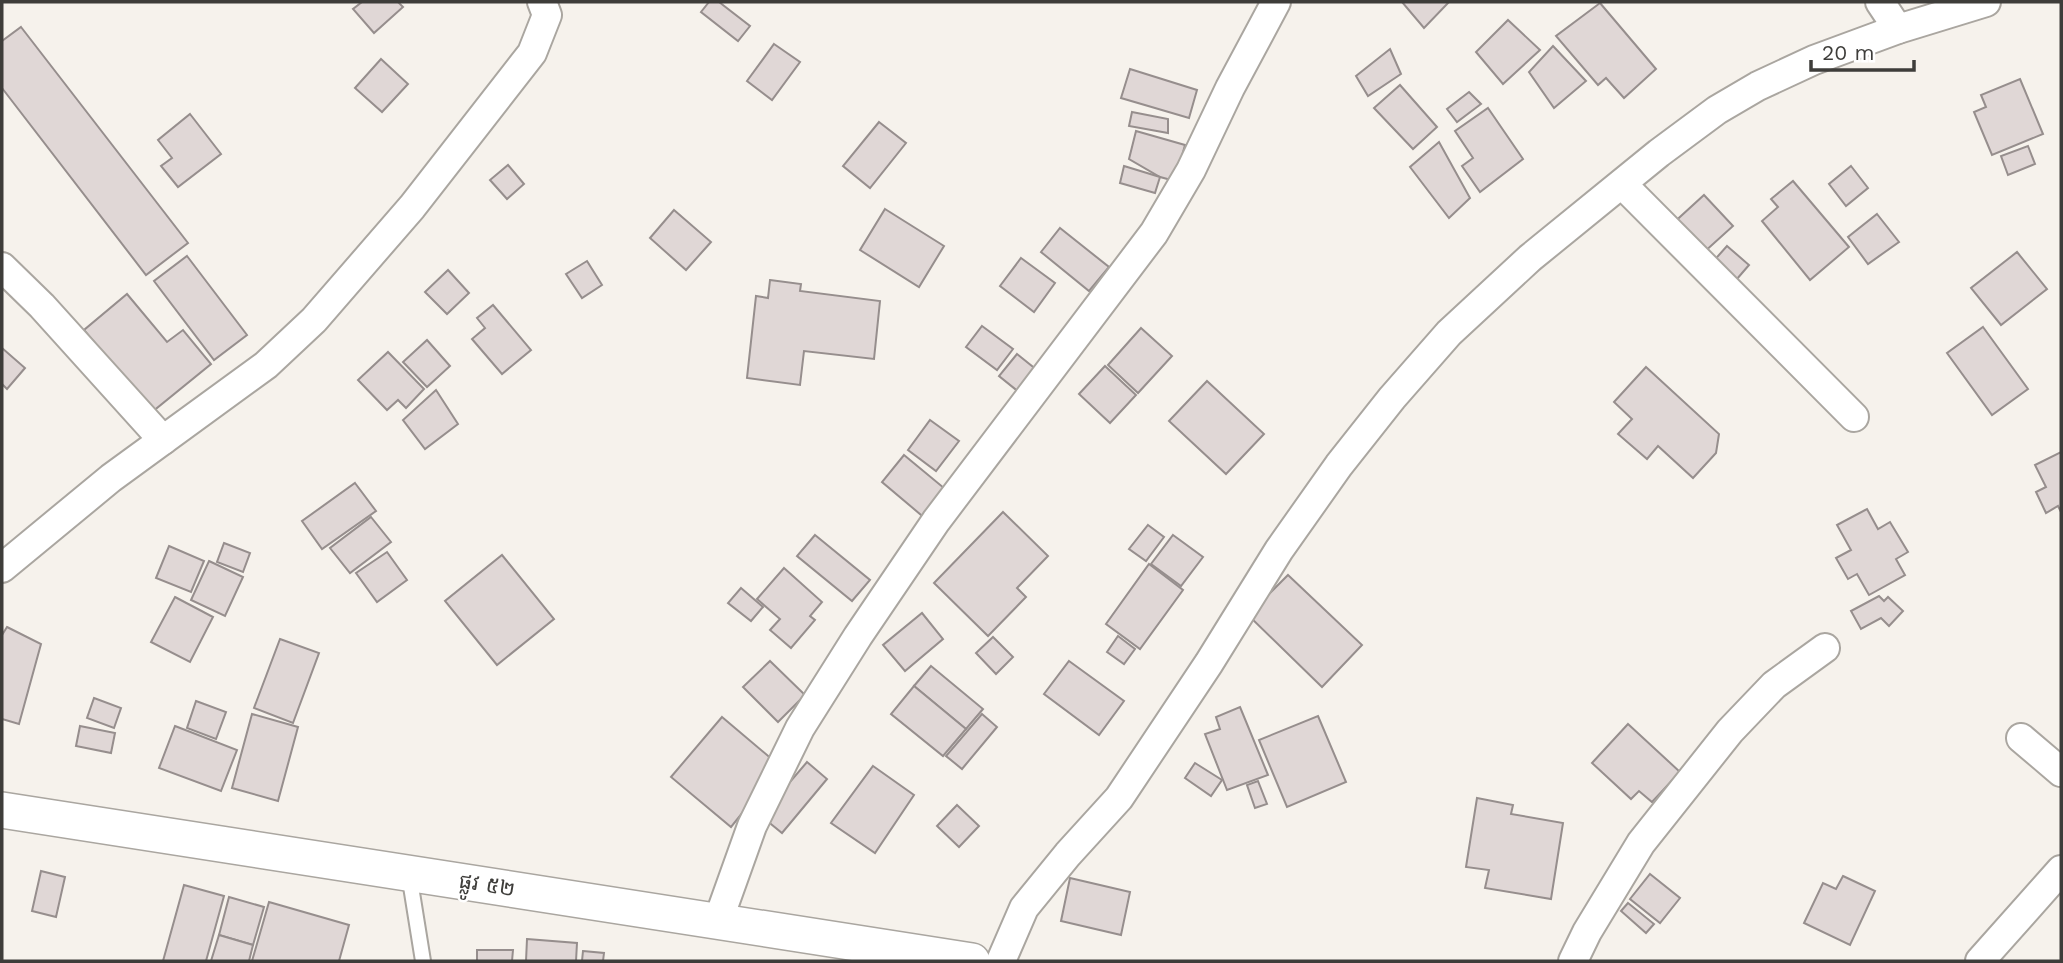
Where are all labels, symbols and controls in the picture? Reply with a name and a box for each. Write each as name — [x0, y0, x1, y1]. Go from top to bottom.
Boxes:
scale bar — [1811, 28, 1914, 72]
text: 20 m — [1822, 40, 1874, 65]
street label: ផ្លូវ ៥២ — [456, 868, 517, 908]

